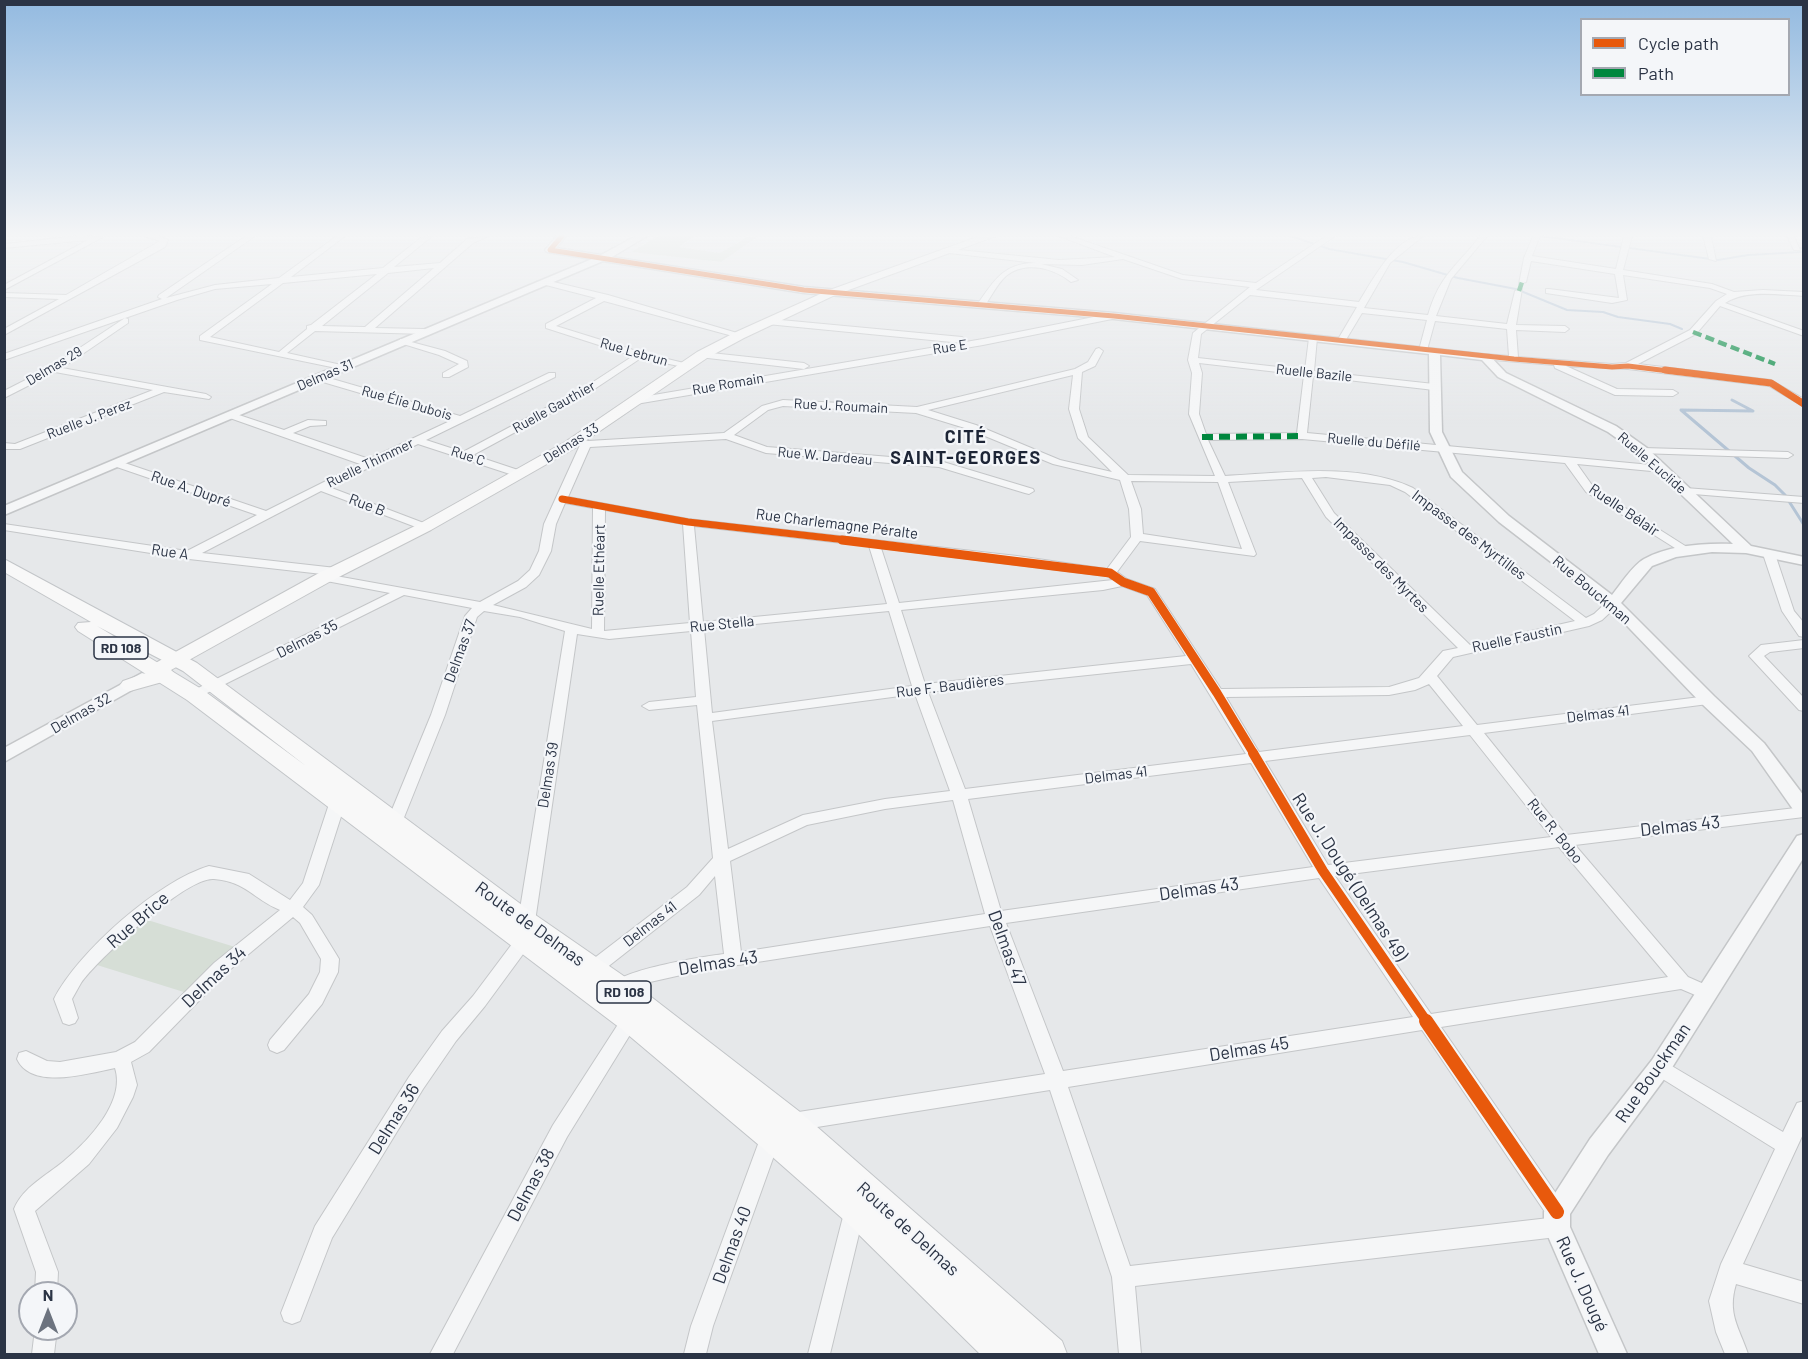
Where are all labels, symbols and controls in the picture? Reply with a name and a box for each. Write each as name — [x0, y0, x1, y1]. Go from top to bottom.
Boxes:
legend — [1580, 18, 1790, 96]
text: Cycle path — [1638, 32, 1719, 54]
text: Path — [1638, 62, 1674, 84]
street label: Rue Lebrun — [598, 334, 670, 370]
street label: Rue E — [931, 336, 969, 358]
street label: Delmas 29 — [23, 343, 85, 389]
street label: Delmas 31 — [294, 356, 356, 394]
street label: Ruelle Bazile — [1275, 361, 1353, 385]
street label: Rue Romain — [691, 369, 765, 399]
street label: Ruelle Gauthier — [510, 377, 598, 437]
street label: Rue Élie Dubois — [360, 382, 454, 424]
street label: Ruelle J. Perez — [44, 395, 134, 443]
street label: Rue J. Roumain — [793, 395, 889, 417]
street label: Delmas 33 — [540, 419, 602, 467]
district label: CITÉ SAINT-GEORGES — [890, 426, 1042, 468]
street label: Ruelle Euclide — [1614, 429, 1690, 497]
street label: Ruelle du Défilé — [1327, 430, 1421, 454]
street label: Ruelle Thimmer — [324, 435, 416, 491]
street label: Rue C — [449, 443, 487, 469]
street label: Rue W. Dardeau — [777, 443, 873, 469]
street label: Rue A. Dupré — [149, 467, 233, 511]
street label: Ruelle Bélair — [1585, 480, 1663, 540]
street label: Impasse des Myrtilles — [1408, 486, 1530, 584]
street label: Rue B — [346, 490, 388, 520]
street label: Rue Charlemagne Péralte — [755, 505, 919, 543]
street label: Impasse des Myrtes — [1330, 514, 1432, 616]
street label: Ruelle Ethéart — [589, 524, 609, 616]
street label: Rue A — [150, 540, 190, 564]
street label: Rue Bouckman — [1549, 552, 1635, 628]
street label: Rue Stella — [689, 612, 755, 636]
street label: Delmas 35 — [273, 616, 341, 662]
street label: Delmas 37 — [440, 617, 480, 685]
street label: Ruelle Faustin — [1470, 620, 1564, 656]
road number: RD 108 — [94, 637, 148, 659]
street label: Rue F. Baudières — [895, 670, 1005, 702]
street label: Delmas 32 — [48, 689, 114, 737]
street label: Delmas 41 — [1566, 701, 1630, 727]
street label: Delmas 39 — [534, 741, 562, 809]
street label: Delmas 41 — [1084, 762, 1148, 788]
street label: Rue J. Dougé (Delmas 49) — [1288, 789, 1412, 965]
street label: Rue R. Bobo — [1523, 795, 1587, 867]
street label: Delmas 43 — [1639, 811, 1721, 841]
street label: Delmas 43 — [1158, 873, 1240, 905]
street label: Route de Delmas — [471, 877, 589, 971]
street label: Rue Brice — [103, 887, 173, 953]
street label: Delmas 41 — [620, 897, 680, 951]
street label: Delmas 47 — [983, 907, 1031, 989]
street label: Delmas 34 — [177, 942, 251, 1012]
street label: Delmas 43 — [677, 946, 759, 980]
road number: RD 108 — [597, 981, 651, 1003]
street label: Rue Bouckman — [1611, 1019, 1695, 1127]
street label: Delmas 45 — [1208, 1032, 1290, 1066]
street label: Delmas 36 — [364, 1079, 424, 1159]
street label: Delmas 38 — [503, 1145, 559, 1225]
street label: Route de Delmas — [852, 1177, 964, 1281]
street label: Delmas 40 — [708, 1203, 756, 1287]
street label: Rue J. Dougé — [1551, 1233, 1613, 1335]
north arrow — [18, 1281, 78, 1341]
text: N — [43, 1285, 53, 1304]

